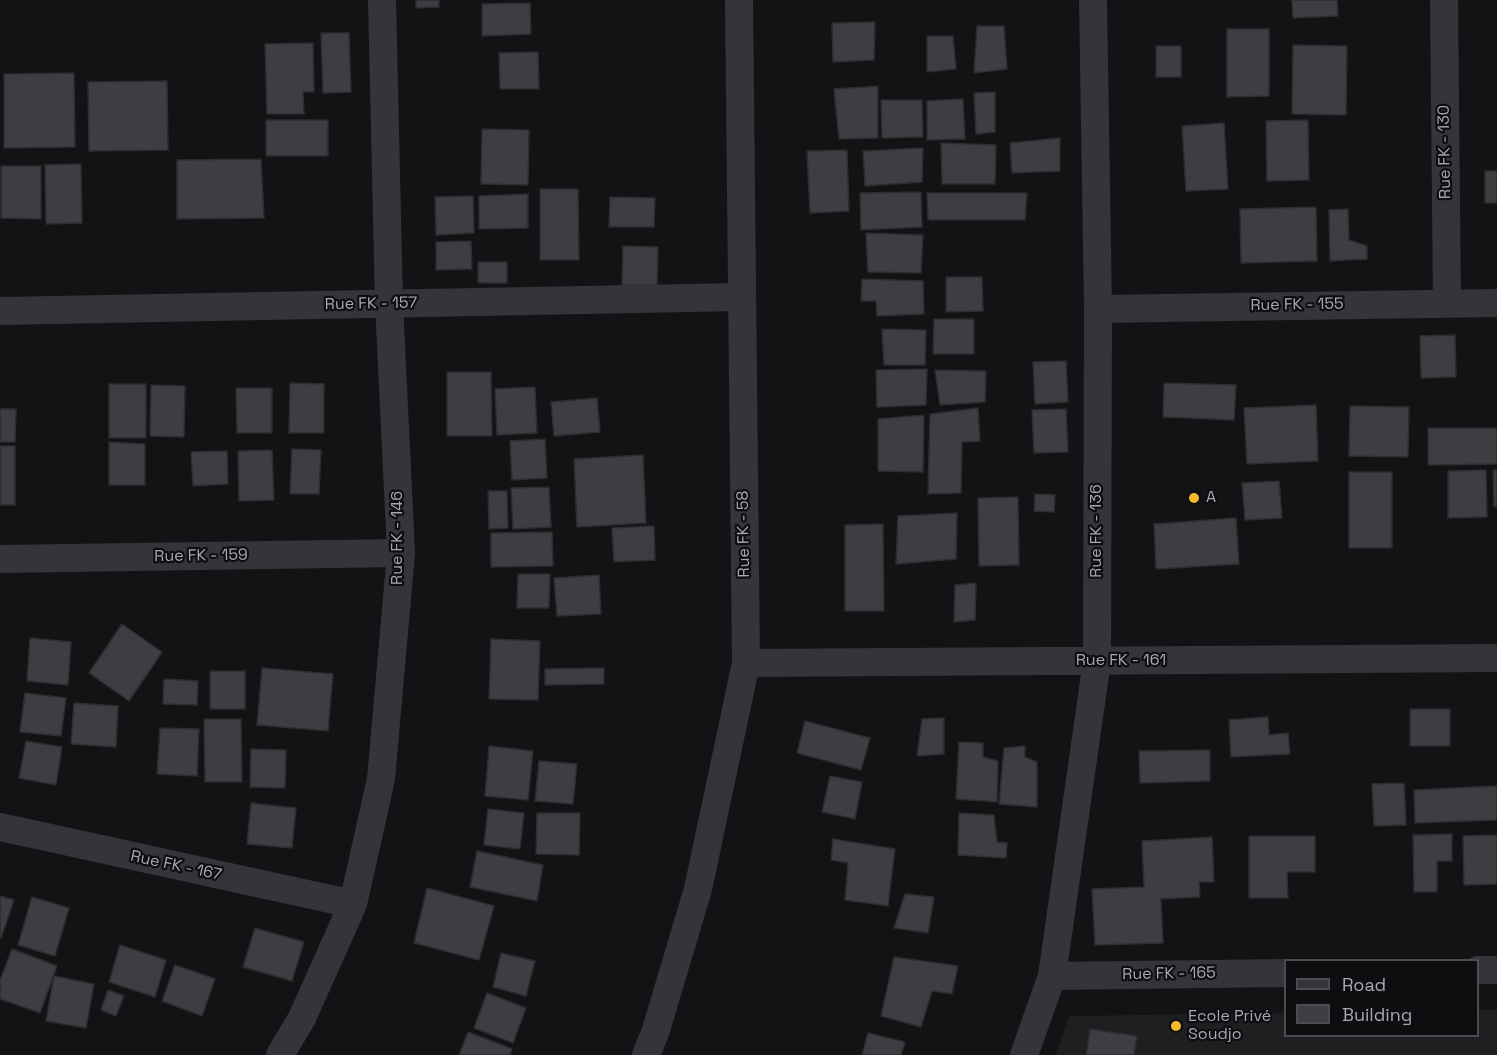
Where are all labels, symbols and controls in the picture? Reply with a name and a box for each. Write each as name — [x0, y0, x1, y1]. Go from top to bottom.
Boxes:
street label: Rue FK - 130 — [1435, 105, 1455, 199]
street label: Rue FK - 157 — [325, 294, 417, 314]
street label: Rue FK - 155 — [1250, 295, 1344, 315]
street label: Rue FK - 136 — [1087, 484, 1107, 578]
place label: A — [1206, 488, 1216, 508]
street label: Rue FK - 58 — [734, 490, 754, 578]
street label: Rue FK - 146 — [388, 491, 408, 585]
marker: A — [1187, 491, 1201, 505]
street label: Rue FK - 159 — [154, 546, 248, 566]
street label: Rue FK - 161 — [1076, 651, 1166, 671]
street label: Rue FK - 167 — [129, 847, 223, 885]
legend — [1284, 959, 1479, 1037]
street label: Rue FK - 165 — [1122, 964, 1216, 984]
text: Road — [1342, 973, 1386, 996]
text: Building — [1342, 1003, 1412, 1026]
place label: Ecole Privé Soudjo — [1188, 1007, 1271, 1045]
marker: Ecole Privé Soudjo — [1169, 1019, 1183, 1033]

